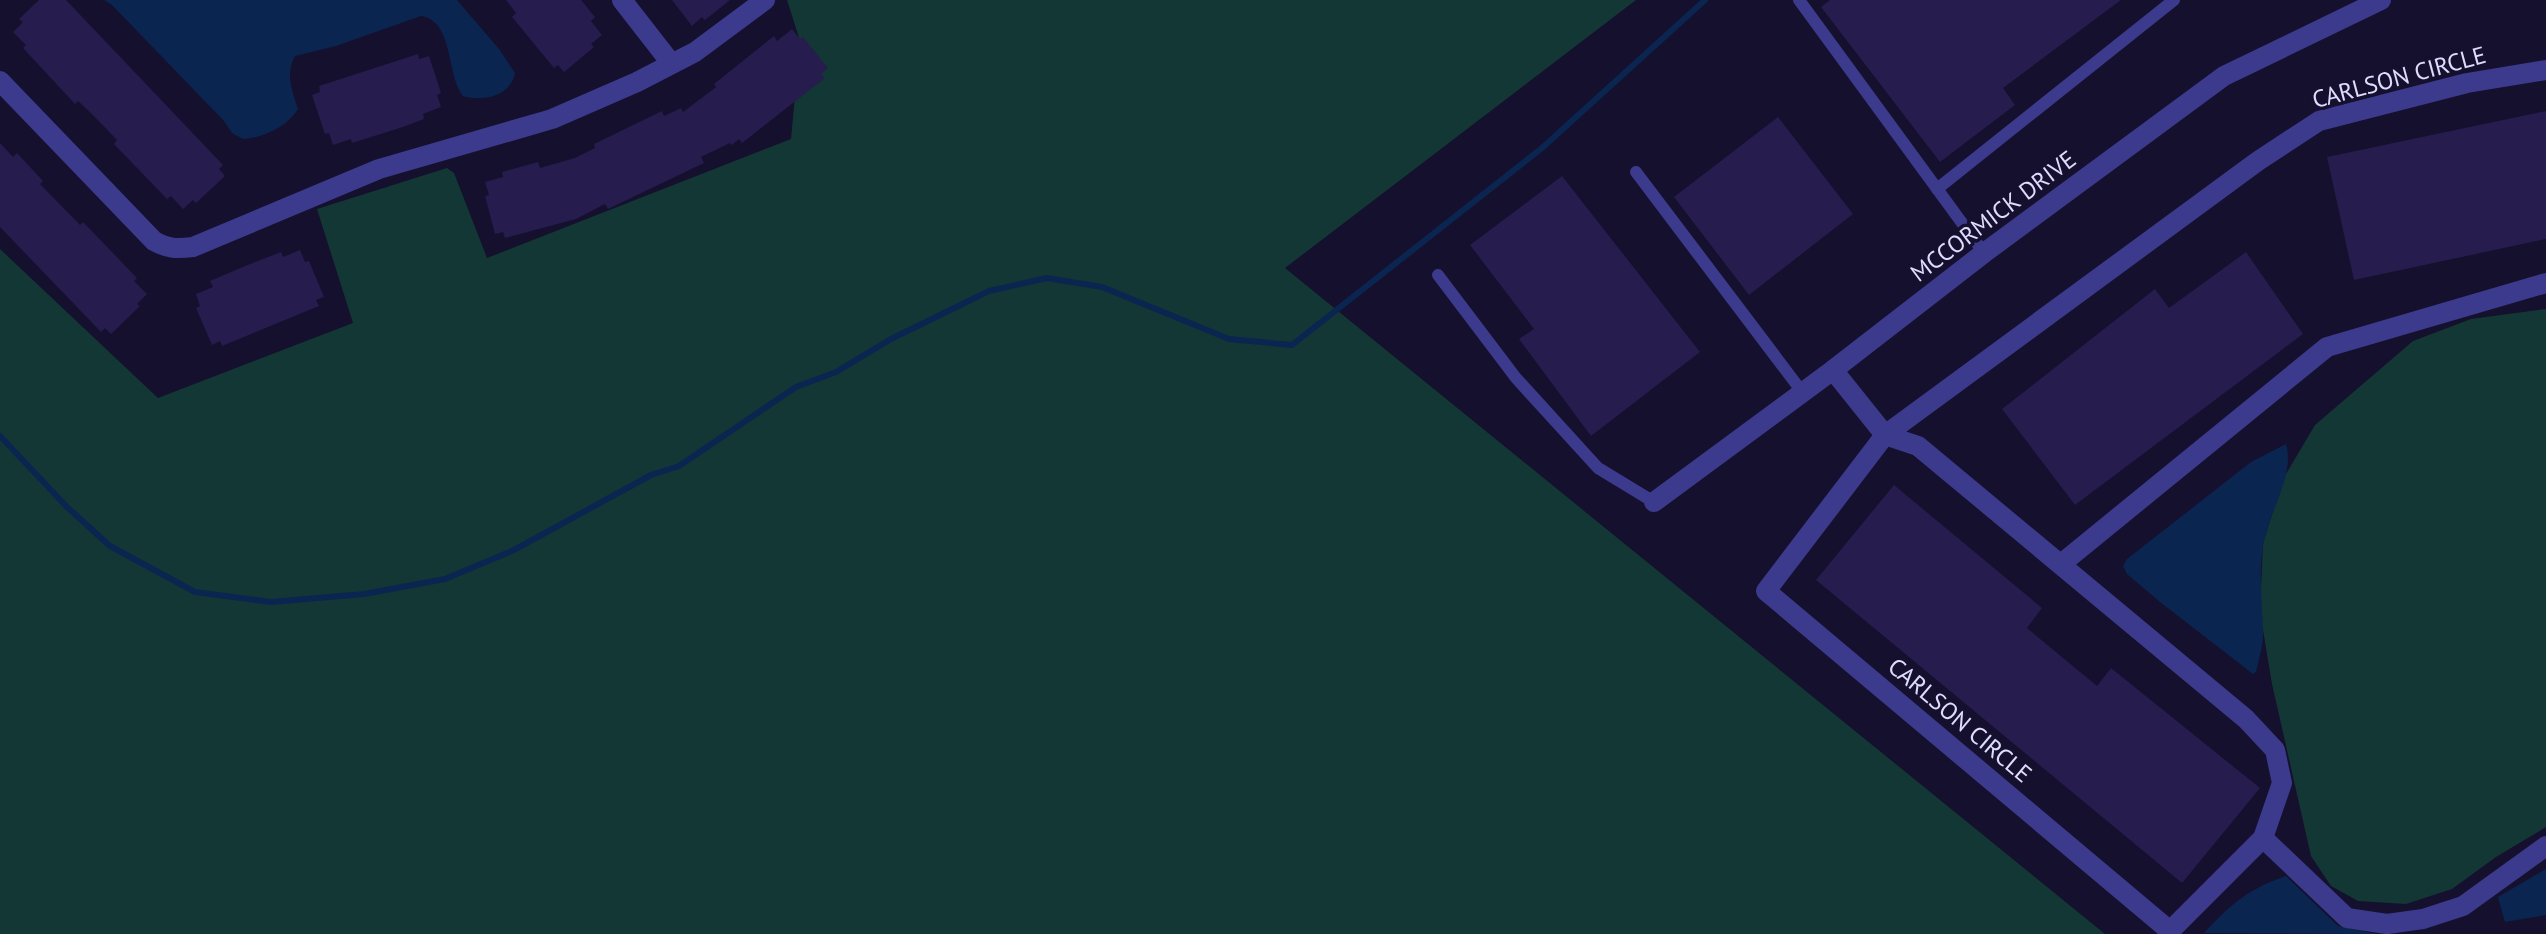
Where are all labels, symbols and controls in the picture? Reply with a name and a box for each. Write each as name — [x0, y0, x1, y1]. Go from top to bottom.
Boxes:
street label: CARLSON CIRCLE — [2309, 39, 2489, 115]
street label: MCCORMICK DRIVE — [1904, 144, 2082, 288]
street label: CARLSON CIRCLE — [1882, 651, 2038, 789]

